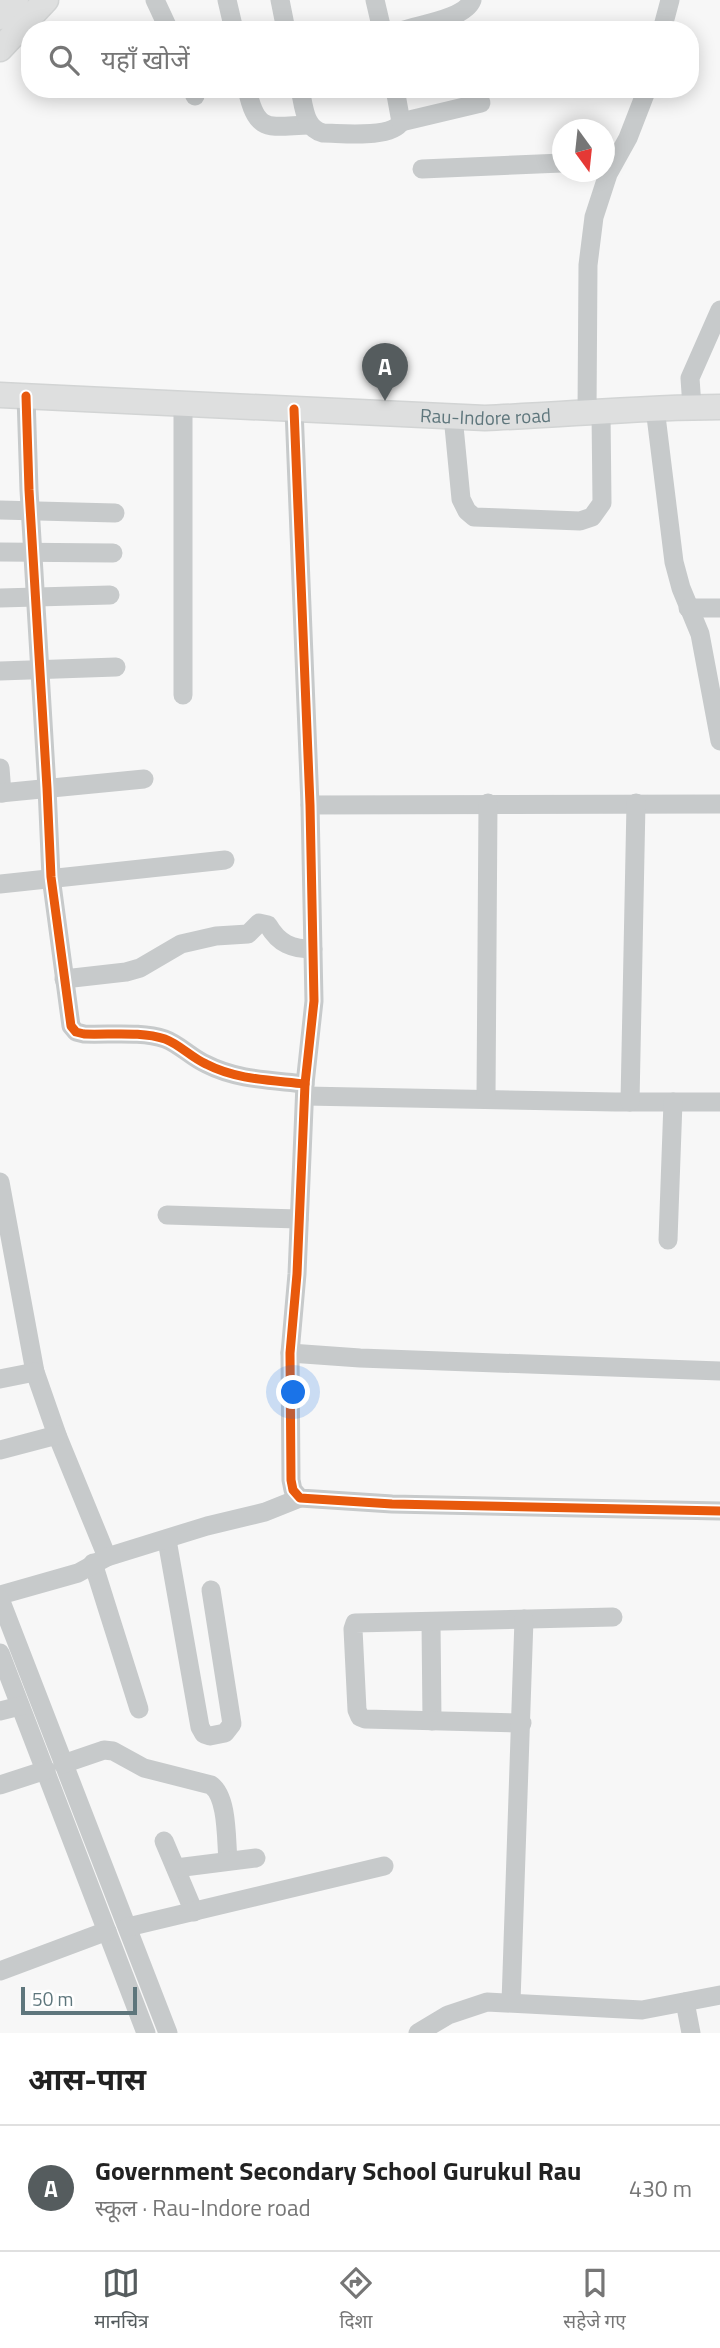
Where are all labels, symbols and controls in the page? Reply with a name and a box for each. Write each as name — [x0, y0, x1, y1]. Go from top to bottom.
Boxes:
search box — [21, 21, 699, 98]
text: यहाँ खोजें — [101, 40, 190, 79]
icon: search — [45, 41, 83, 79]
north arrow — [552, 119, 615, 182]
pin: A — [362, 343, 408, 401]
street label: Rau-Indore road — [419, 400, 552, 432]
your location — [276, 1375, 310, 1409]
scale bar — [21, 1984, 136, 2016]
text: 50 m — [32, 1984, 73, 2013]
text: आस-पास — [28, 2056, 146, 2102]
text: Government Secondary School Gurukul Rau — [95, 2151, 581, 2190]
text: A — [44, 2171, 58, 2206]
text: 430 m — [629, 2171, 692, 2206]
text: स्कूल · Rau-Indore road — [95, 2190, 311, 2225]
tab: मानचित्र — [94, 2264, 149, 2336]
tab: दिशा — [337, 2264, 375, 2336]
tab: सहेजे गए — [563, 2264, 626, 2336]

